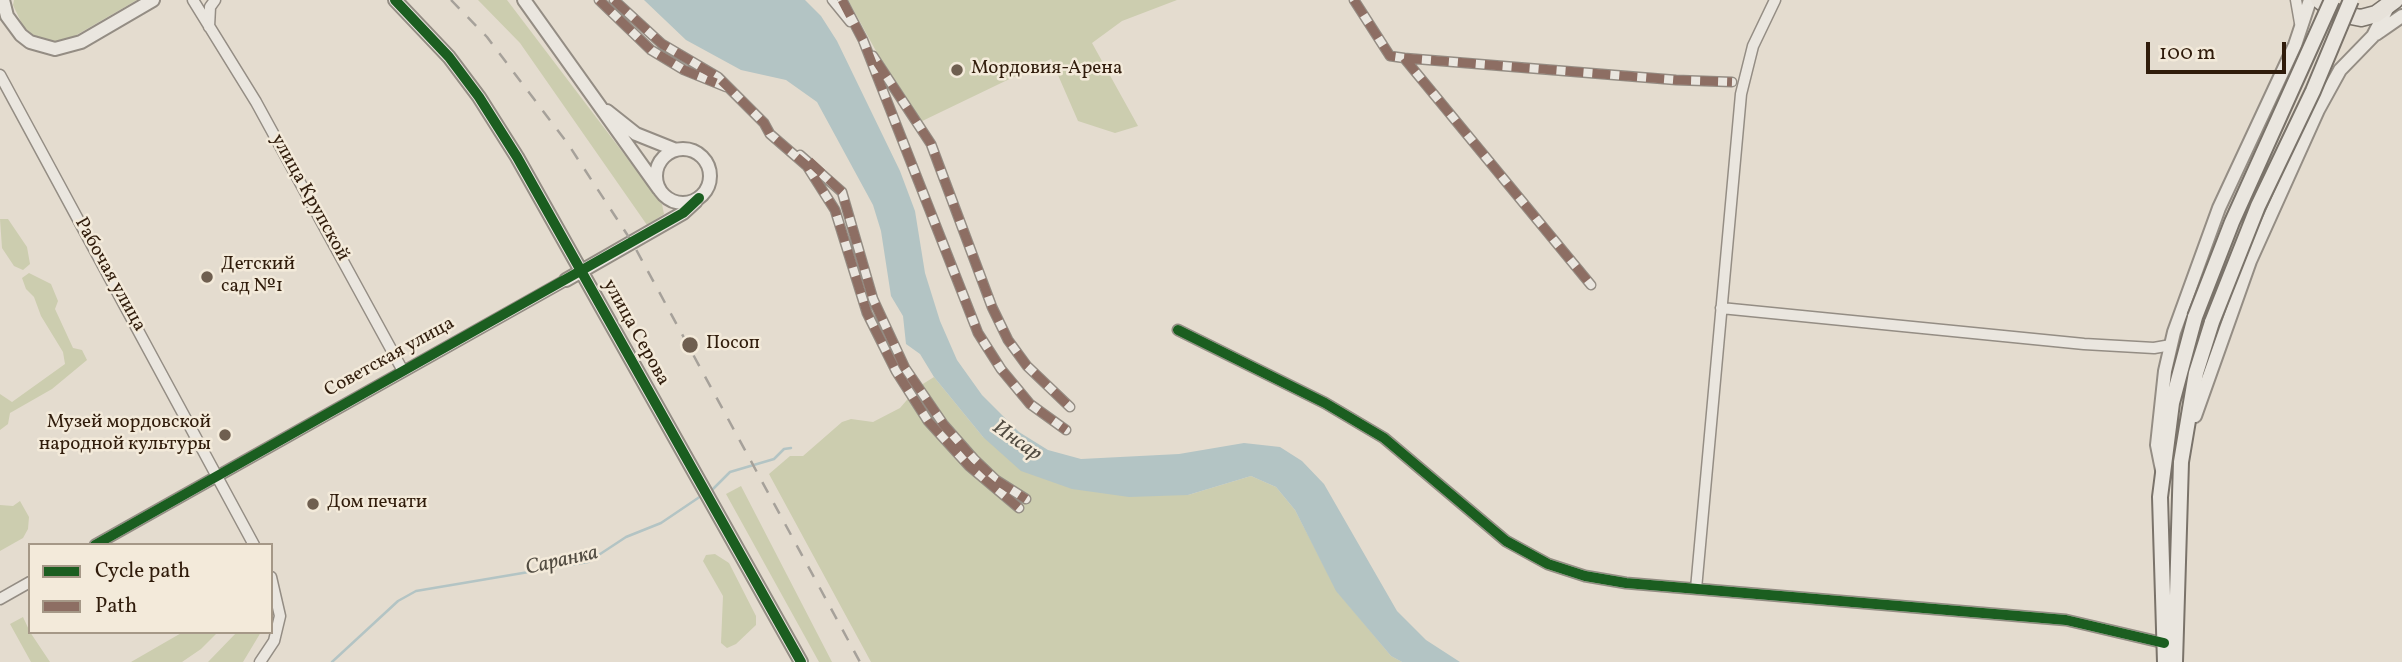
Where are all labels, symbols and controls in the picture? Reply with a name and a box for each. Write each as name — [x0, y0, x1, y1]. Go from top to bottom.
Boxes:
scale bar — [2150, 28, 2290, 72]
text: 100 m — [2159, 39, 2216, 68]
place label: Мордовия-Арена — [971, 59, 1122, 81]
marker: Мордовия-Арена — [949, 62, 965, 78]
street label: улица Крупской — [265, 131, 353, 265]
street label: Рабочая улица — [68, 214, 150, 336]
place label: Детский сад №1 — [221, 255, 295, 299]
marker: Детский сад №1 — [199, 269, 215, 285]
street label: улица Серова — [596, 276, 674, 390]
street label: Советская улица — [321, 313, 459, 403]
place label: Посоп — [706, 334, 760, 356]
marker: Посоп — [680, 335, 700, 355]
place label: Музей мордовской народной культуры — [39, 413, 211, 457]
water label: Инсар — [987, 416, 1045, 468]
marker: Музей мордовской народной культуры — [217, 427, 233, 443]
place label: Дом печати — [327, 493, 427, 515]
marker: Дом печати — [305, 496, 321, 512]
water label: Саранка — [523, 541, 601, 583]
legend — [28, 543, 273, 634]
text: Cycle path — [95, 557, 190, 586]
text: Path — [95, 592, 137, 621]

